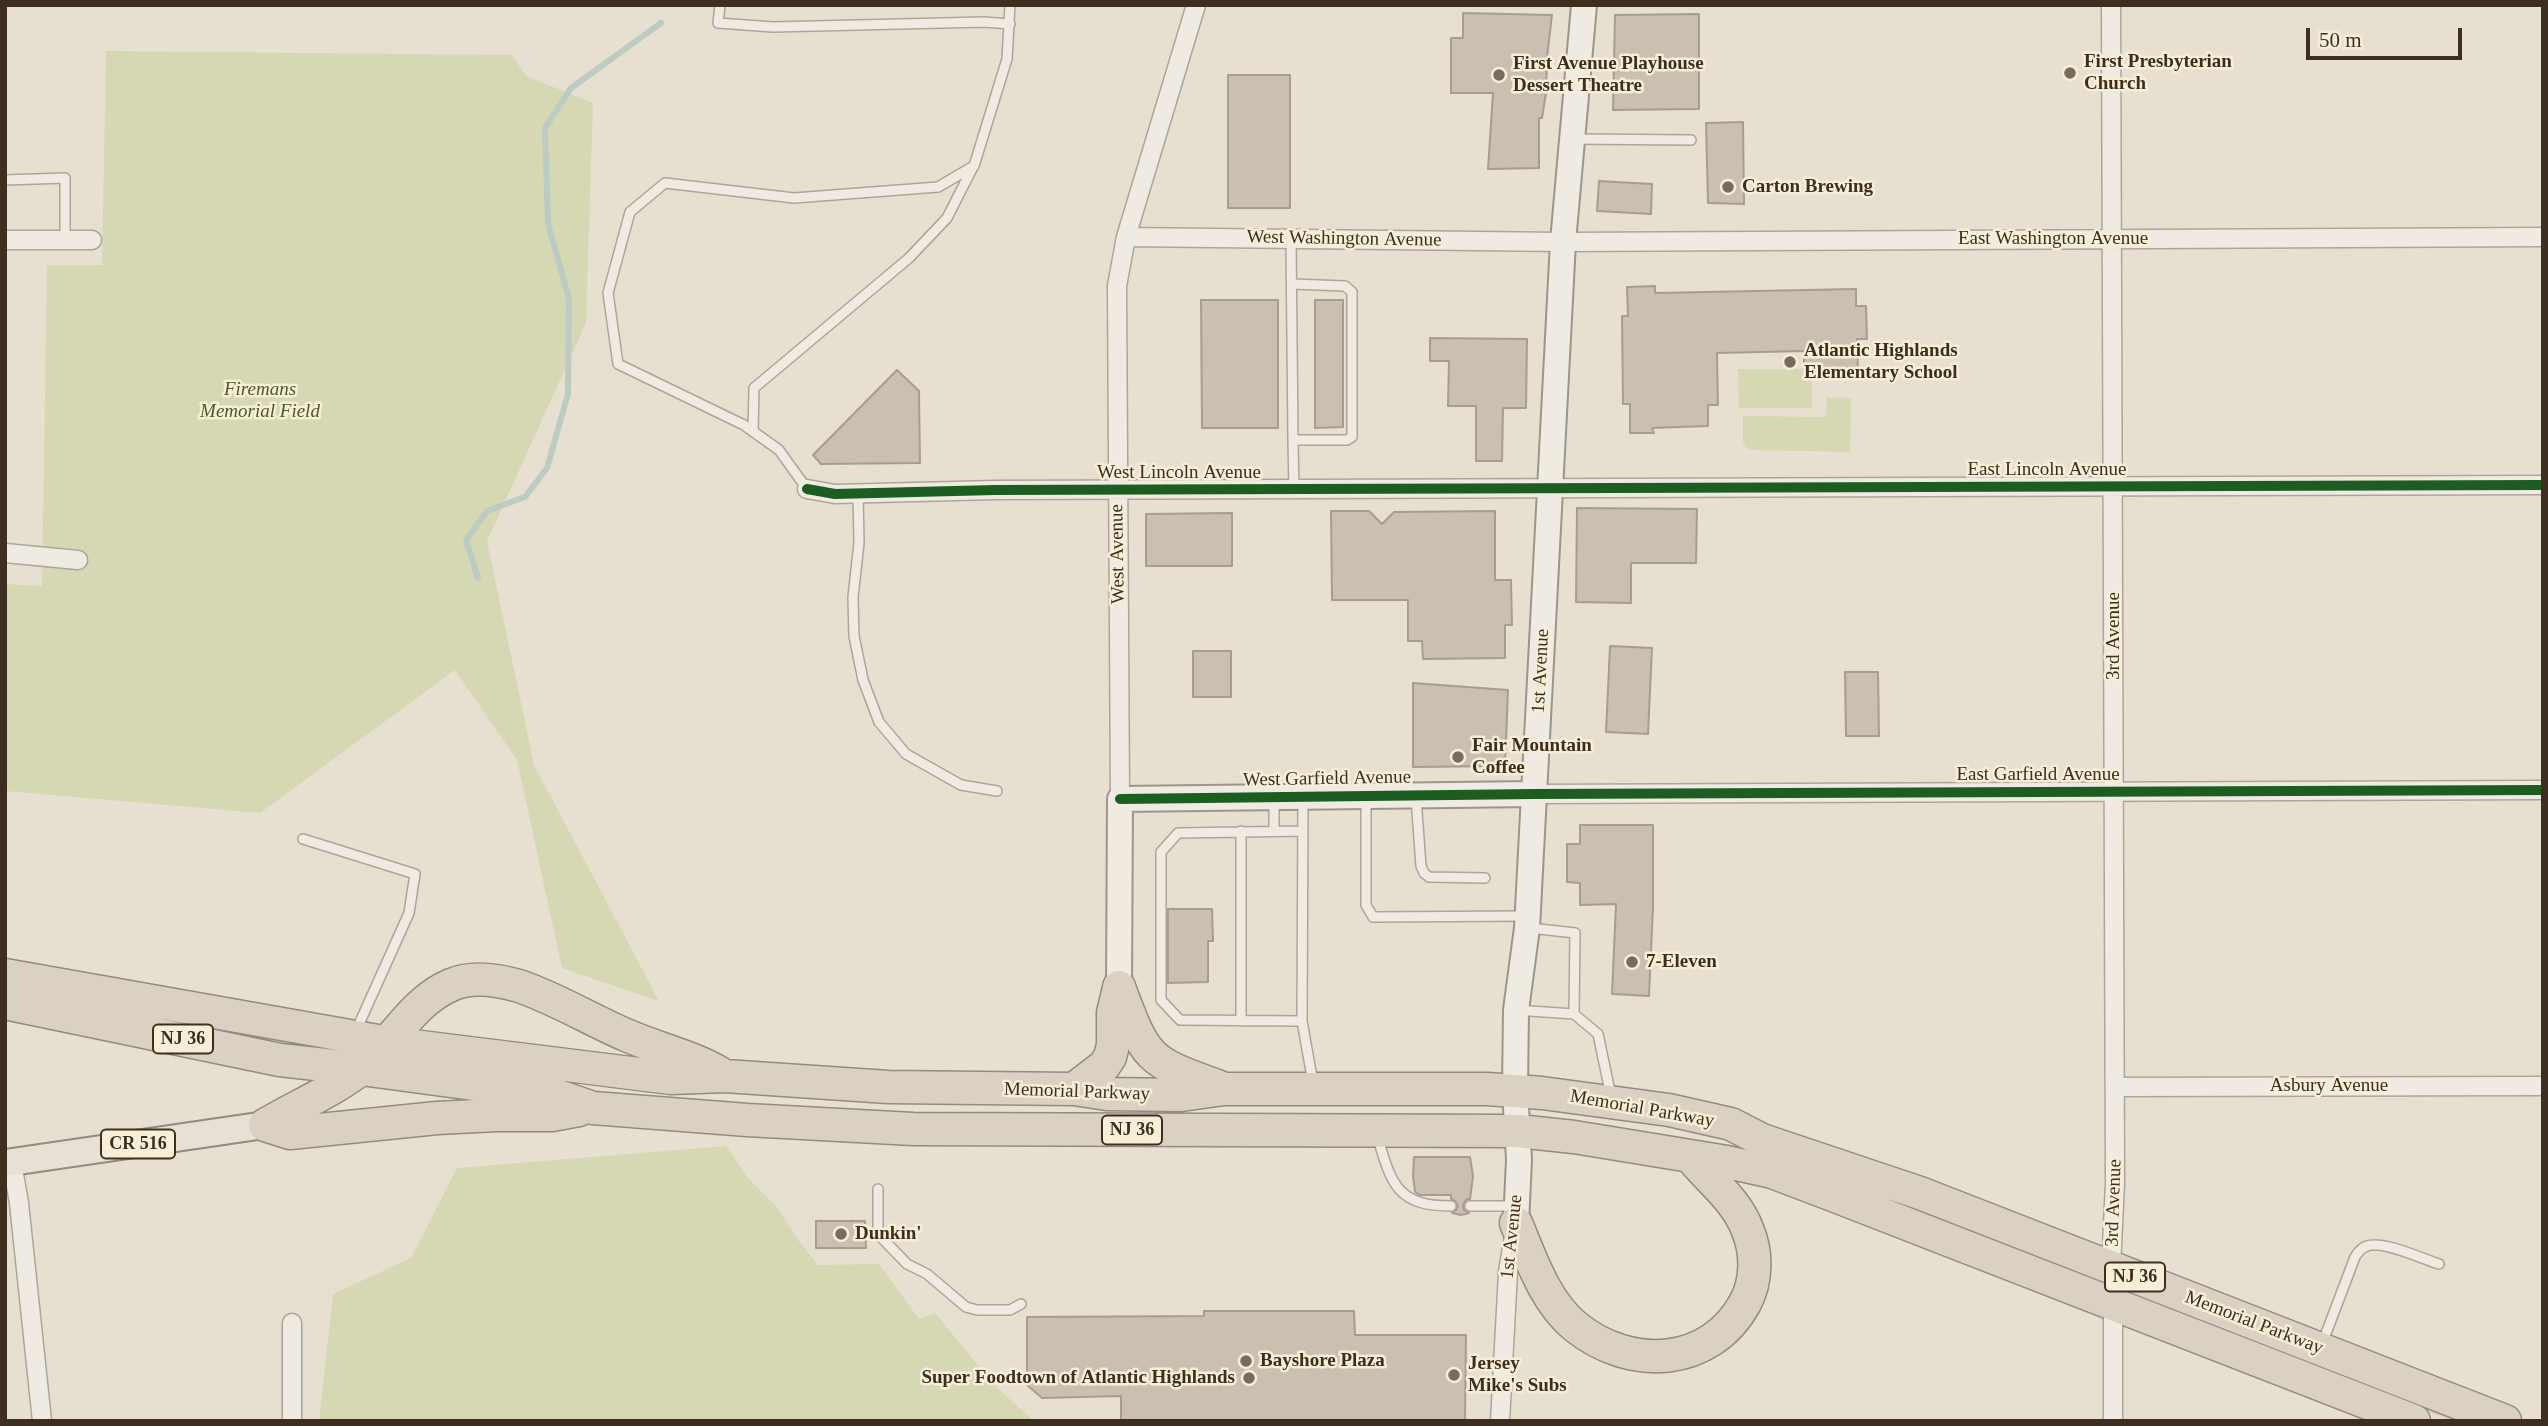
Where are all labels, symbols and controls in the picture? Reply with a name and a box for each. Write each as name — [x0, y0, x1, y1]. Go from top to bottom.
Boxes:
scale bar — [2310, 14, 2466, 58]
text: 50 m — [2319, 28, 2362, 52]
place label: First Presbyterian Church — [2084, 51, 2232, 95]
place label: First Avenue Playhouse Dessert Theatre — [1513, 53, 1704, 97]
marker: First Presbyterian Church — [2062, 65, 2078, 81]
marker: First Avenue Playhouse Dessert Theatre — [1491, 67, 1507, 83]
place label: Carton Brewing — [1742, 176, 1873, 198]
marker: Carton Brewing — [1720, 179, 1736, 195]
street label: West Washington Avenue — [1246, 226, 1442, 252]
street label: East Washington Avenue — [1958, 228, 2148, 250]
place label: Atlantic Highlands Elementary School — [1804, 340, 1958, 384]
marker: Atlantic Highlands Elementary School — [1782, 354, 1798, 370]
park label: Firemans Memorial Field — [200, 379, 320, 423]
street label: East Lincoln Avenue — [1968, 459, 2126, 481]
street label: West Lincoln Avenue — [1097, 462, 1261, 484]
street label: West Avenue — [1106, 504, 1130, 604]
street label: 3rd Avenue — [2103, 592, 2125, 680]
street label: 1st Avenue — [1527, 628, 1555, 714]
place label: Fair Mountain Coffee — [1472, 735, 1592, 779]
marker: Fair Mountain Coffee — [1450, 749, 1466, 765]
street label: East Garfield Avenue — [1956, 764, 2120, 786]
street label: West Garfield Avenue — [1243, 766, 1411, 792]
place label: 7-Eleven — [1646, 951, 1717, 973]
marker: 7-Eleven — [1624, 954, 1640, 970]
road number: NJ 36 — [153, 1024, 213, 1054]
street label: Asbury Avenue — [2270, 1075, 2388, 1097]
street label: Memorial Parkway — [1004, 1078, 1150, 1106]
street label: Memorial Parkway — [1568, 1085, 1716, 1133]
road number: NJ 36 — [1102, 1115, 1162, 1144]
road number: CR 516 — [101, 1129, 175, 1158]
street label: 3rd Avenue — [2101, 1159, 2127, 1247]
street label: 1st Avenue — [1496, 1194, 1528, 1280]
place label: Dunkin' — [855, 1223, 922, 1245]
marker: Dunkin' — [833, 1226, 849, 1242]
road number: NJ 36 — [2105, 1262, 2165, 1292]
street label: Memorial Parkway — [2182, 1286, 2326, 1360]
place label: Bayshore Plaza — [1260, 1350, 1385, 1372]
marker: Bayshore Plaza — [1238, 1353, 1254, 1369]
place label: Jersey Mike's Subs — [1468, 1353, 1567, 1397]
place label: Super Foodtown of Atlantic Highlands — [921, 1367, 1235, 1389]
marker: Jersey Mike's Subs — [1446, 1367, 1462, 1383]
marker: Super Foodtown of Atlantic Highlands — [1241, 1370, 1257, 1386]

